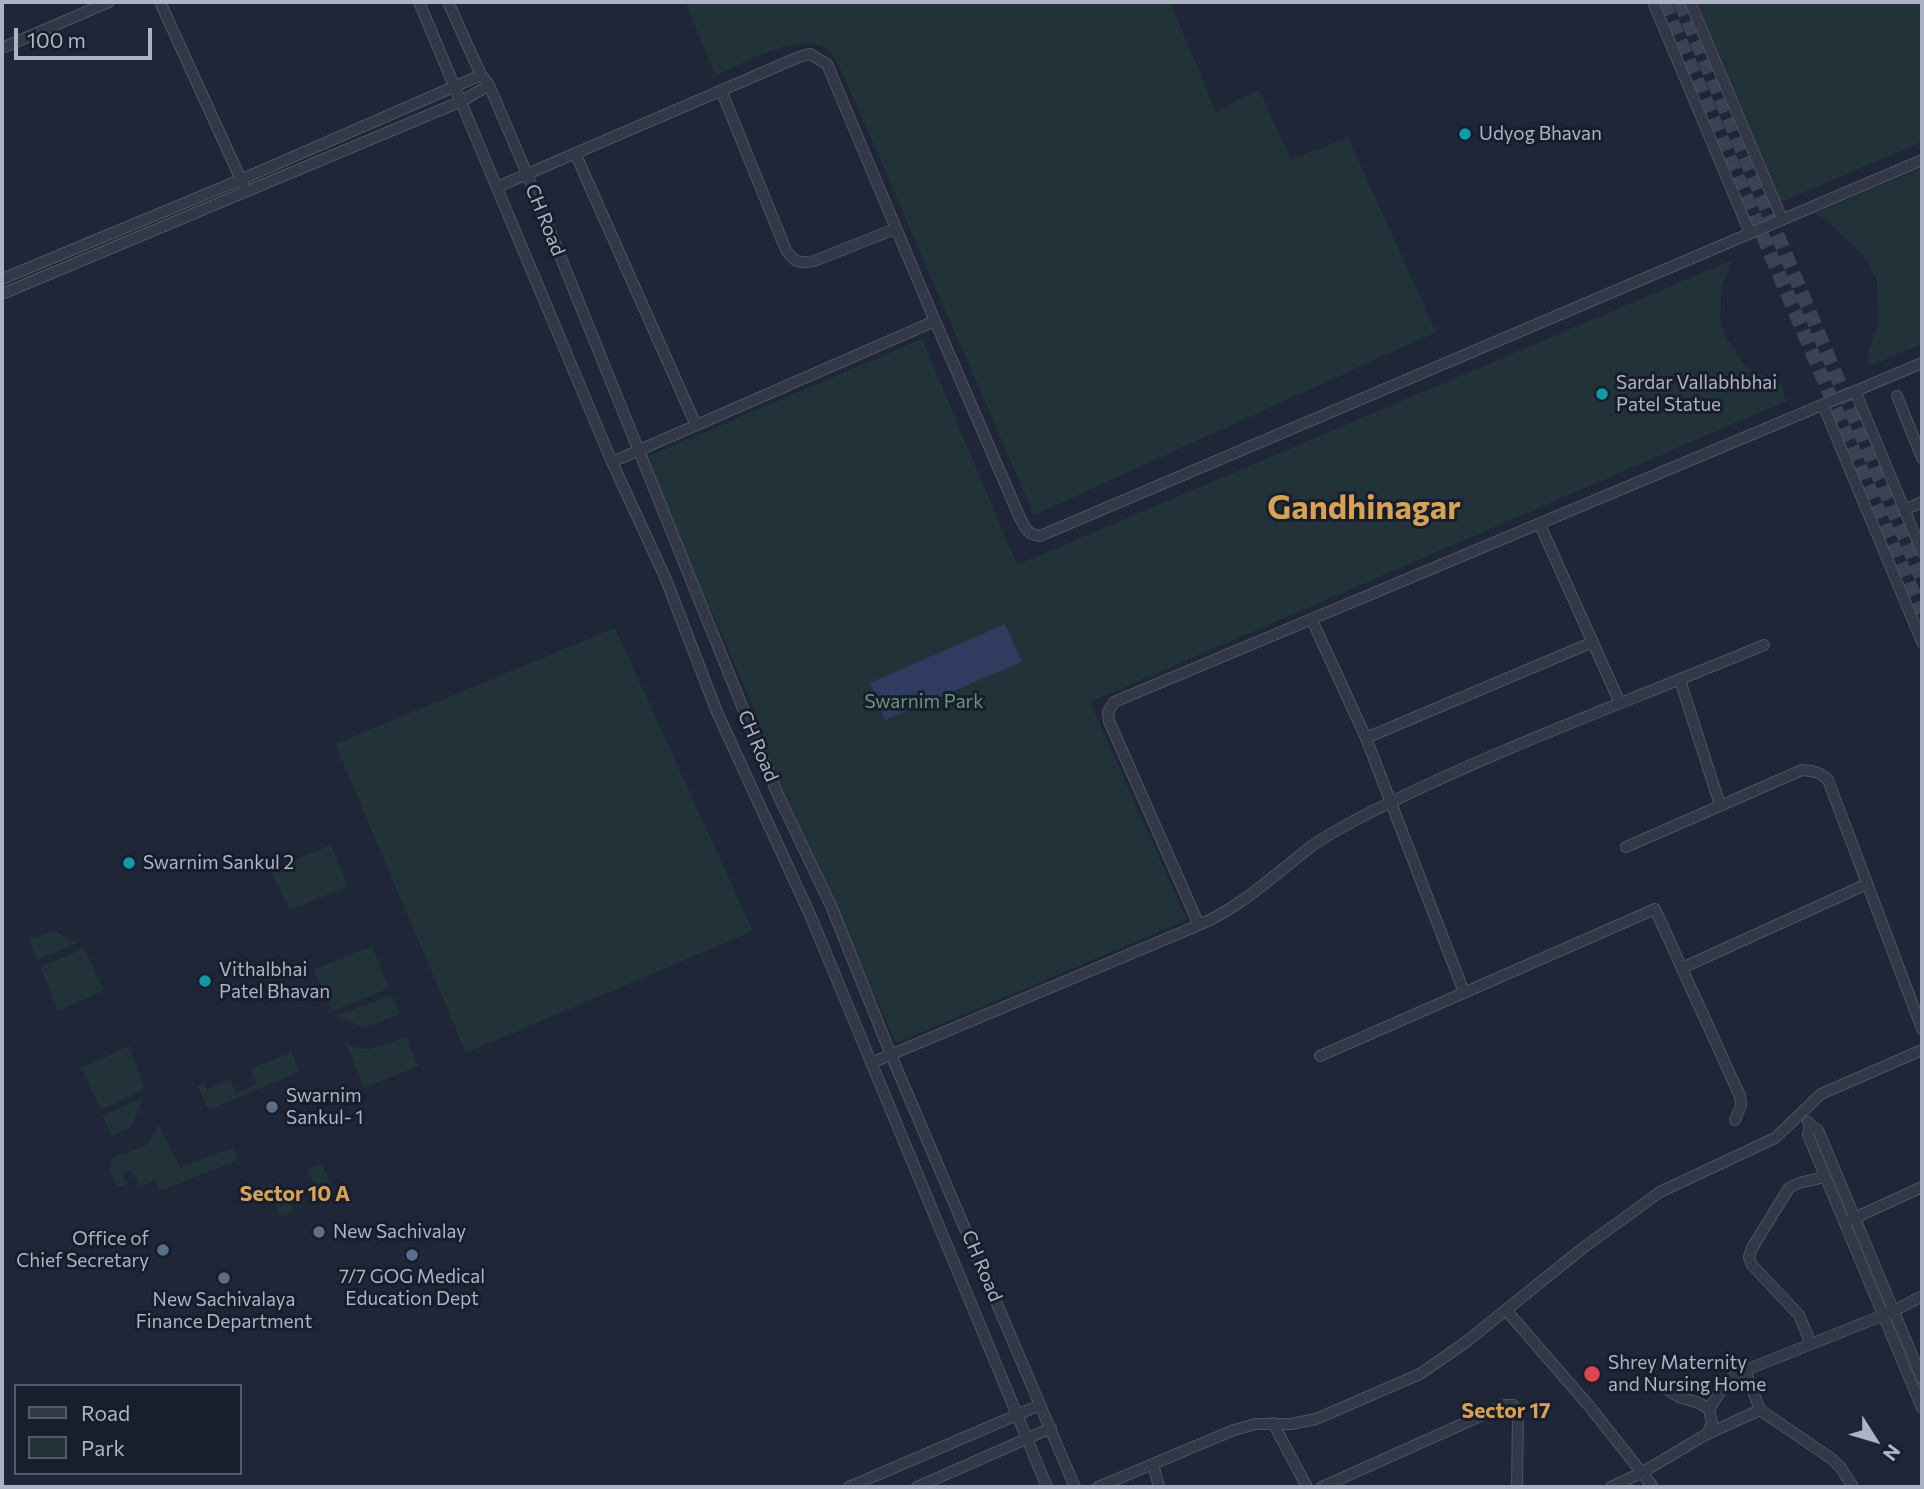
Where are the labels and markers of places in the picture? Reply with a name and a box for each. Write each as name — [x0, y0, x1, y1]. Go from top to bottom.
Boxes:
place label: Udyog Bhavan — [1479, 123, 1602, 145]
marker: Udyog Bhavan — [1457, 126, 1473, 142]
place label: Sardar Vallabhbhai Patel Statue — [1616, 372, 1777, 416]
marker: Sardar Vallabhbhai Patel Statue — [1594, 386, 1610, 402]
place label: Swarnim Sankul 2 — [143, 852, 294, 874]
marker: Swarnim Sankul 2 — [121, 855, 137, 871]
place label: Vithalbhai Patel Bhavan — [219, 959, 330, 1003]
marker: Vithalbhai Patel Bhavan — [197, 973, 213, 989]
place label: Swarnim Sankul- 1 — [286, 1085, 363, 1129]
marker: Swarnim Sankul- 1 — [264, 1099, 280, 1115]
place label: New Sachivalay — [333, 1221, 466, 1243]
marker: New Sachivalay — [311, 1224, 327, 1240]
place label: Office of Chief Secretary — [16, 1228, 149, 1272]
marker: Office of Chief Secretary — [155, 1242, 171, 1258]
marker: 7/7 GOG Medical Education Dept — [404, 1247, 420, 1263]
place label: 7/7 GOG Medical Education Dept — [339, 1266, 485, 1310]
marker: New Sachivalaya Finance Department — [216, 1270, 232, 1286]
place label: New Sachivalaya Finance Department — [136, 1289, 312, 1333]
place label: Shrey Maternity and Nursing Home — [1608, 1352, 1766, 1396]
marker: Shrey Maternity and Nursing Home — [1582, 1364, 1602, 1384]

